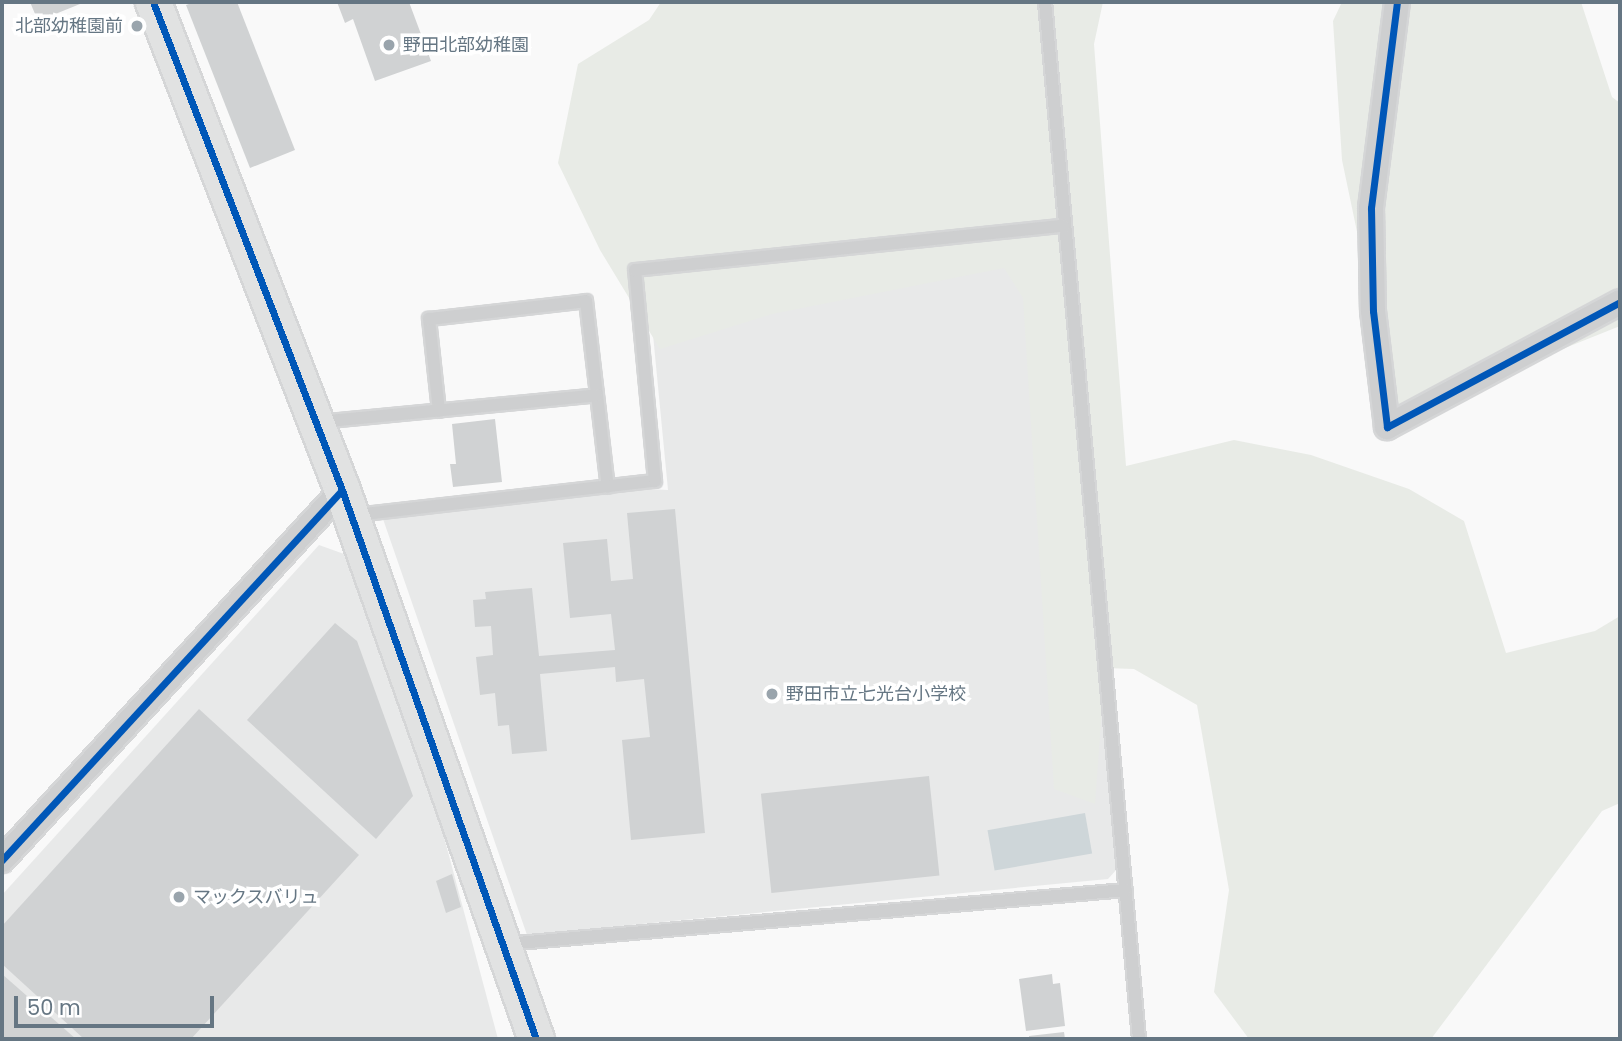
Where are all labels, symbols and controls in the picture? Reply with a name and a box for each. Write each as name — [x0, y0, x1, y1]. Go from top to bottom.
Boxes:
place label: 北部幼稚園前 — [15, 15, 123, 37]
marker: 北部幼稚園前 — [129, 18, 145, 34]
place label: 野田北部幼稚園 — [403, 34, 529, 56]
marker: 野田北部幼稚園 — [381, 37, 397, 53]
place label: 野田市立七光台小学校 — [786, 683, 966, 705]
marker: 野田市立七光台小学校 — [764, 686, 780, 702]
place label: マックスバリュ — [193, 886, 319, 908]
marker: マックスバリュ — [171, 889, 187, 905]
scale bar — [18, 982, 217, 1026]
text: 50 m — [27, 993, 81, 1022]

